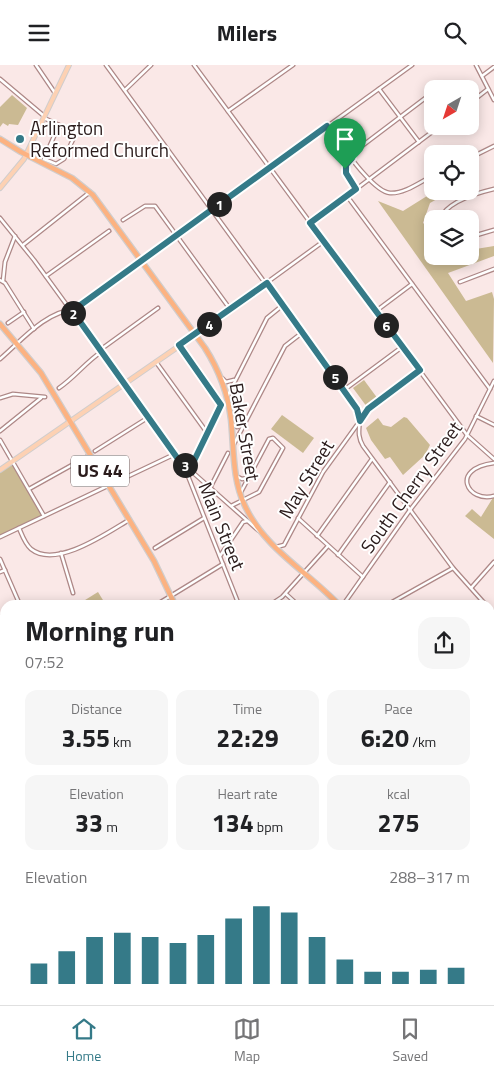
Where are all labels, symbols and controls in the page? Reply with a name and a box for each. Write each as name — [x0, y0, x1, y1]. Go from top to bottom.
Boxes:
text: Milers — [217, 16, 277, 50]
icon: menu — [25, 19, 53, 47]
icon: search — [441, 19, 469, 47]
north arrow — [424, 80, 479, 135]
map controls — [424, 80, 479, 265]
place label: Arlington Reformed Church — [30, 113, 169, 164]
pin — [324, 118, 366, 169]
icon: arrive — [331, 125, 359, 153]
marker: Arlington Reformed Church — [14, 133, 26, 145]
button: locate — [424, 145, 479, 200]
pin: 1 — [206, 191, 232, 217]
text: 1 — [216, 194, 223, 215]
button: layers — [424, 210, 479, 265]
pin: 2 — [60, 301, 86, 325]
text: 2 — [70, 303, 77, 324]
pin: 4 — [196, 311, 222, 337]
pin: 6 — [374, 313, 398, 337]
text: 4 — [206, 314, 213, 335]
text: 6 — [383, 315, 390, 336]
pin: 5 — [322, 365, 348, 389]
text: 5 — [332, 367, 339, 388]
street label: Baker Street — [223, 380, 268, 484]
street label: South Cherry Street — [353, 414, 469, 559]
street label: May Street — [271, 433, 341, 524]
pin: 3 — [172, 453, 198, 477]
text: 3 — [182, 455, 189, 476]
road number: US 44 — [71, 456, 129, 487]
street label: Main Street — [192, 477, 253, 575]
text: Morning run — [25, 609, 175, 652]
button: share — [418, 617, 470, 669]
text: 07:52 — [25, 650, 64, 674]
text: Distance — [71, 698, 122, 719]
text: Time — [233, 698, 262, 719]
text: Pace — [384, 698, 413, 719]
text: 3.55 — [62, 719, 110, 757]
text: 22:29 — [216, 719, 279, 757]
text: 6:20 — [361, 719, 409, 757]
text: km — [110, 731, 131, 752]
text: /km — [409, 731, 436, 752]
text: Elevation — [69, 783, 124, 804]
text: Heart rate — [217, 783, 278, 804]
text: kcal — [387, 783, 410, 804]
text: 33 — [75, 804, 103, 842]
text: 134 — [212, 804, 254, 842]
text: 275 — [377, 804, 420, 842]
text: m — [103, 816, 118, 837]
text: bpm — [254, 816, 283, 837]
text: Elevation — [25, 865, 87, 889]
text: 288–317 m — [389, 865, 470, 889]
tab: Home — [66, 1015, 101, 1066]
tab: Map — [233, 1015, 261, 1066]
tab: Saved — [393, 1015, 428, 1066]

